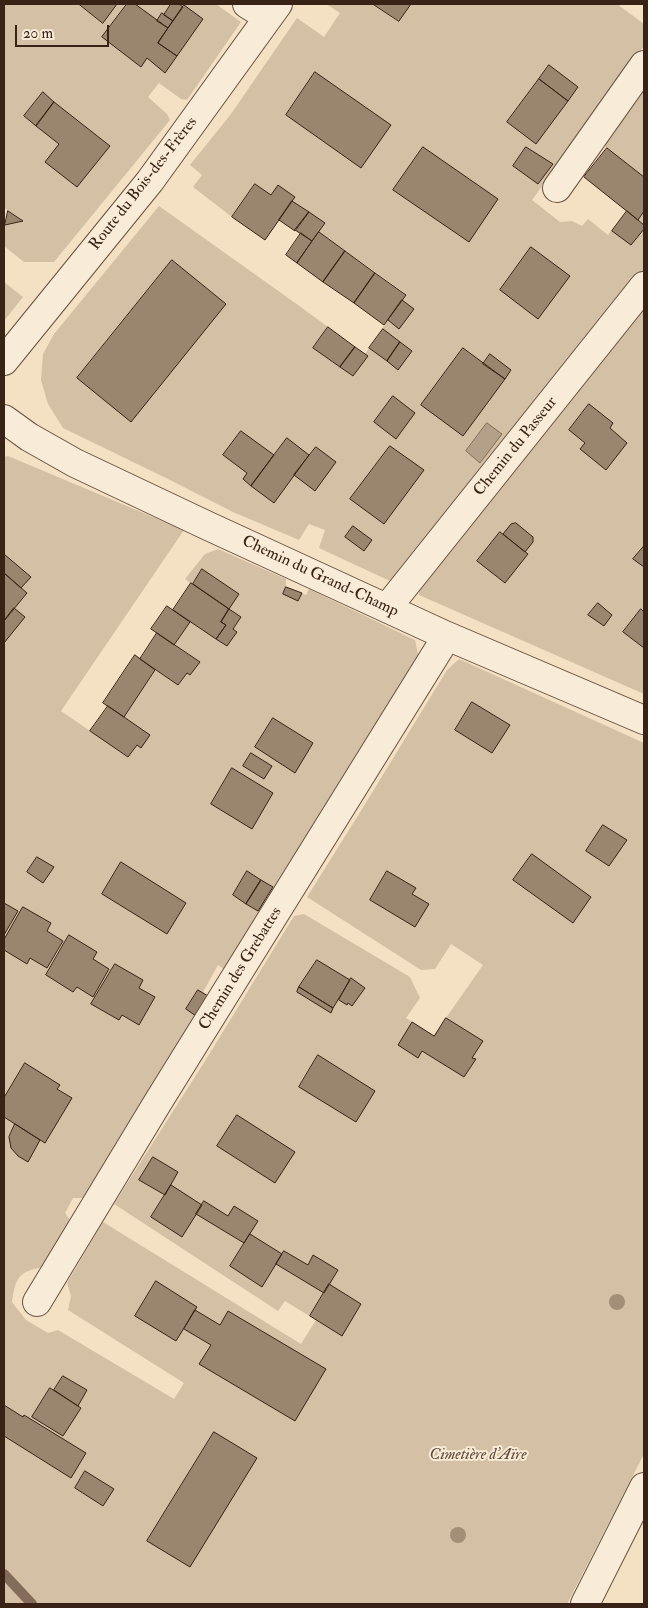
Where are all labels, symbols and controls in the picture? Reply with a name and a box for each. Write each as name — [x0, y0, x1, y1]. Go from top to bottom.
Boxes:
scale bar — [18, 15, 111, 47]
text: 20 m — [23, 24, 53, 43]
street label: Route du Bois-des-Frères — [86, 114, 202, 254]
street label: Chemin du Passeur — [470, 394, 562, 500]
street label: Chemin du Grand-Champ — [239, 532, 401, 622]
street label: Chemin des Grebattes — [195, 904, 287, 1034]
park label: Cimetière d'Aïre — [430, 1446, 526, 1466]

